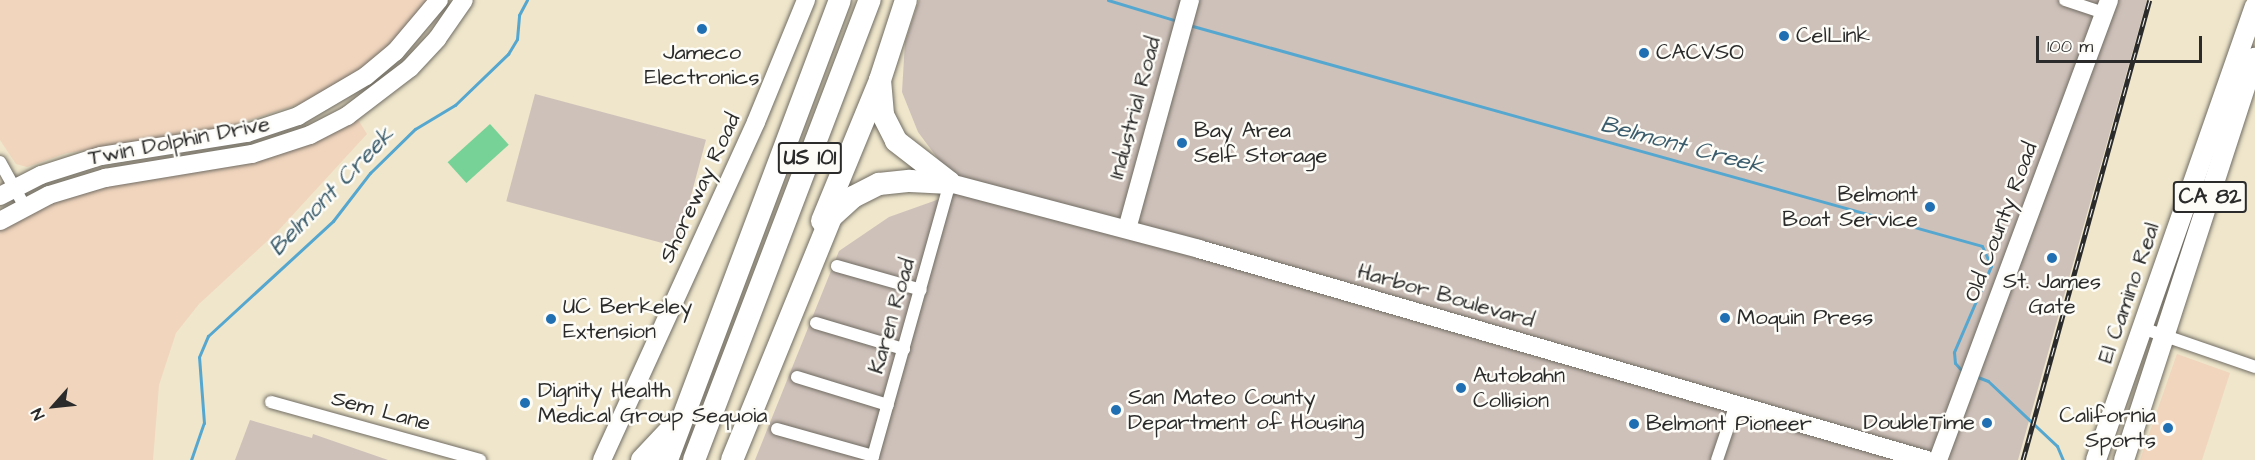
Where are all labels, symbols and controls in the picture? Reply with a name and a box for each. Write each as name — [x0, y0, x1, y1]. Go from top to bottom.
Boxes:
marker: Jameco Electronics — [695, 22, 709, 36]
place label: CelLink — [1796, 23, 1870, 49]
scale bar — [2039, 24, 2206, 62]
marker: CelLink — [1777, 29, 1791, 43]
street label: Industrial Road — [1103, 34, 1167, 182]
text: 100 m — [2047, 34, 2093, 59]
place label: Jameco Electronics — [644, 39, 760, 90]
place label: CACVSO — [1656, 40, 1744, 66]
marker: CACVSO — [1637, 46, 1651, 60]
street label: Shoreway Road — [654, 109, 746, 267]
street label: Twin Dolphin Drive — [86, 110, 272, 172]
water label: Belmont Creek — [1597, 110, 1767, 182]
place label: Bay Area Self Storage — [1194, 117, 1327, 168]
water label: Belmont Creek — [263, 121, 401, 263]
marker: Bay Area Self Storage — [1175, 136, 1189, 150]
street label: Old County Road — [1958, 139, 2044, 305]
road number: US 101 — [777, 140, 843, 176]
road number: CA 82 — [2172, 179, 2248, 215]
place label: Belmont Boat Service — [1782, 181, 1918, 232]
marker: Belmont Boat Service — [1923, 200, 1937, 214]
street label: El Camino Real — [2093, 219, 2165, 367]
marker: St. James Gate — [2045, 251, 2059, 265]
street label: Karen Road — [863, 255, 921, 377]
street label: Harbor Boulevard — [1354, 258, 1538, 334]
place label: St. James Gate — [2003, 268, 2101, 320]
place label: UC Berkeley Extension — [563, 293, 692, 344]
place label: Moquin Press — [1737, 305, 1873, 331]
marker: Moquin Press — [1718, 311, 1732, 325]
marker: UC Berkeley Extension — [544, 312, 558, 326]
place label: Autobahn Collision — [1473, 362, 1565, 414]
north arrow — [24, 376, 84, 436]
place label: Dignity Health Medical Group Sequoia — [538, 377, 767, 428]
marker: Autobahn Collision — [1454, 381, 1468, 395]
place label: San Mateo County Department of Housing — [1128, 384, 1364, 436]
street label: Sem Lane — [329, 385, 433, 437]
marker: Dignity Health Medical Group Sequoia — [516, 394, 534, 412]
place label: California Sports — [2059, 402, 2156, 454]
marker: San Mateo County Department of Housing — [1109, 403, 1123, 417]
text: N — [26, 405, 50, 424]
place label: DoubleTime — [1863, 410, 1975, 436]
place label: Belmont Pioneer — [1646, 411, 1812, 437]
marker: DoubleTime — [1980, 416, 1994, 430]
marker: Belmont Pioneer — [1627, 417, 1641, 431]
marker: California Sports — [2161, 421, 2175, 435]

